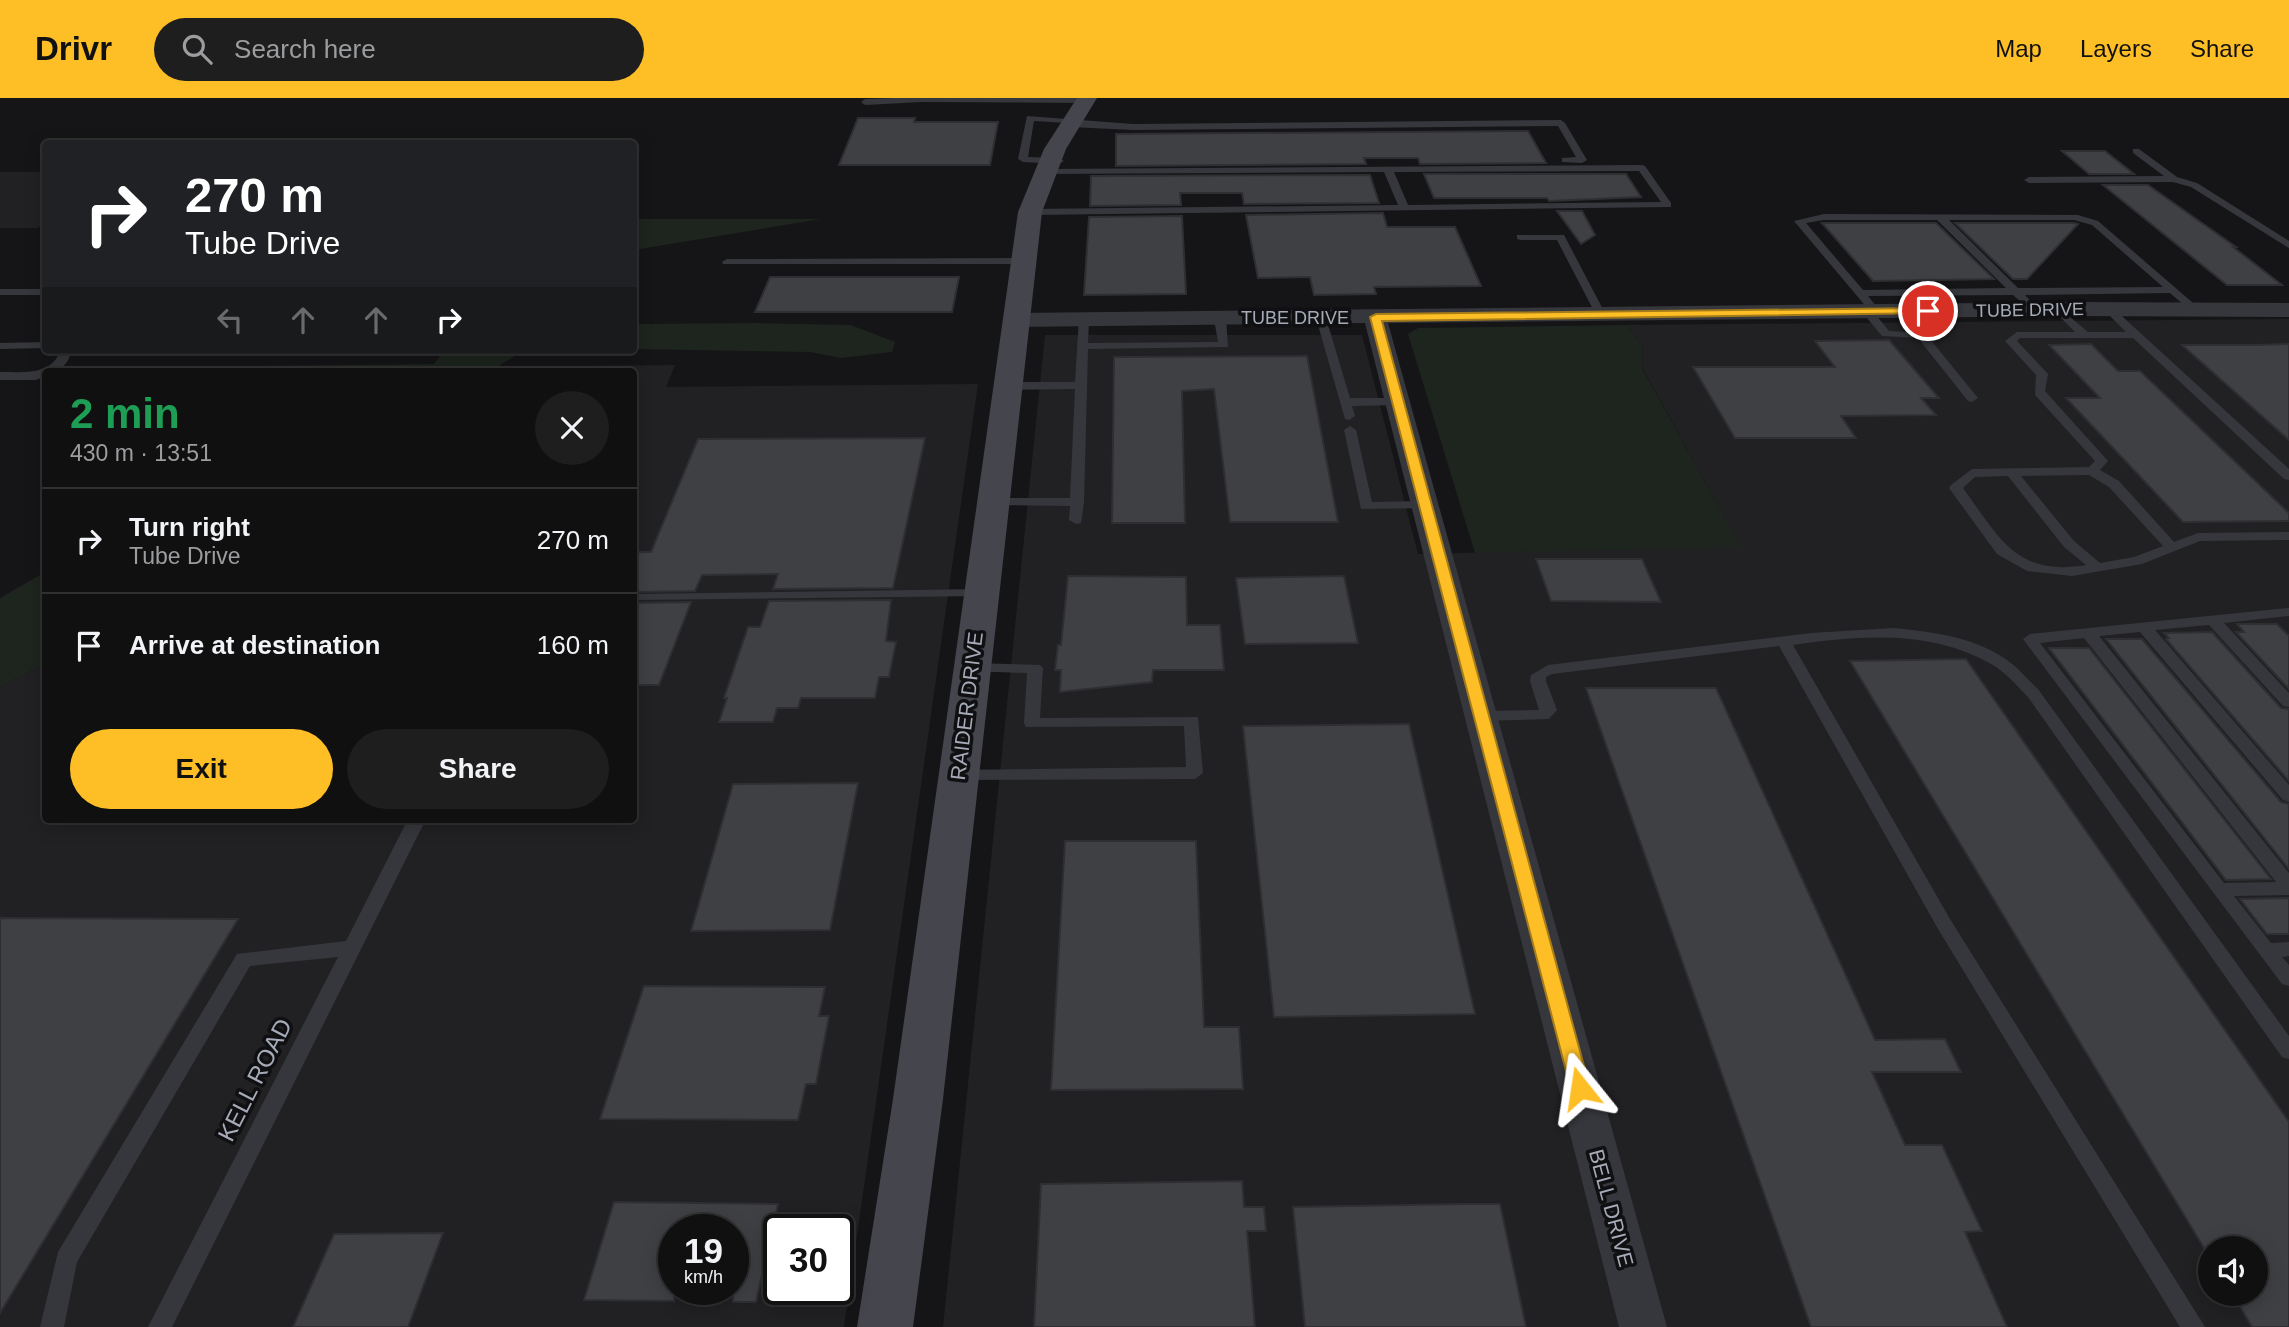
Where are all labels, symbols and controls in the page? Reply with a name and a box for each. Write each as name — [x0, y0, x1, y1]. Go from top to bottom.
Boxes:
search box — [154, 18, 644, 81]
text: Drivr — [35, 30, 112, 67]
icon: search — [178, 30, 216, 68]
text: Search here — [234, 34, 376, 64]
text: Map — [1995, 35, 2042, 62]
text: Layers — [2080, 35, 2152, 62]
text: Share — [2190, 35, 2254, 62]
icon: right — [70, 168, 161, 259]
text: 270 m — [185, 168, 324, 222]
text: Tube Drive — [185, 225, 340, 261]
pin — [1898, 281, 1958, 341]
icon: arrive — [1909, 292, 1947, 330]
street label: TUBE DRIVE — [1976, 299, 2084, 321]
icon: left — [211, 301, 249, 339]
icon: ahead — [284, 301, 322, 339]
icon: ahead — [357, 301, 395, 339]
icon: right — [430, 301, 468, 339]
street label: TUBE DRIVE — [1241, 308, 1349, 328]
text: 2 min — [70, 390, 180, 437]
button: close — [535, 391, 609, 465]
text: 430 m · 13:51 — [70, 440, 212, 466]
text: Turn right — [129, 512, 250, 542]
icon: right — [70, 522, 108, 560]
text: 270 m — [537, 525, 609, 555]
text: Tube Drive — [129, 543, 241, 569]
icon: arrive — [70, 627, 108, 665]
text: Arrive at destination — [129, 630, 380, 660]
text: 160 m — [537, 630, 609, 660]
street label: RAIDER DRIVE — [946, 630, 987, 781]
button: Exit — [70, 729, 333, 809]
button: Share — [347, 729, 609, 809]
street label: KELL ROAD — [212, 1014, 297, 1146]
position arrow — [1543, 1051, 1617, 1125]
street label: BELL DRIVE — [1585, 1147, 1638, 1269]
speed limit sign: 30 — [763, 1214, 854, 1305]
text: 19 — [684, 1231, 723, 1270]
map controls — [2198, 1236, 2268, 1306]
button: sound — [2198, 1236, 2268, 1306]
text: km/h — [684, 1267, 723, 1287]

